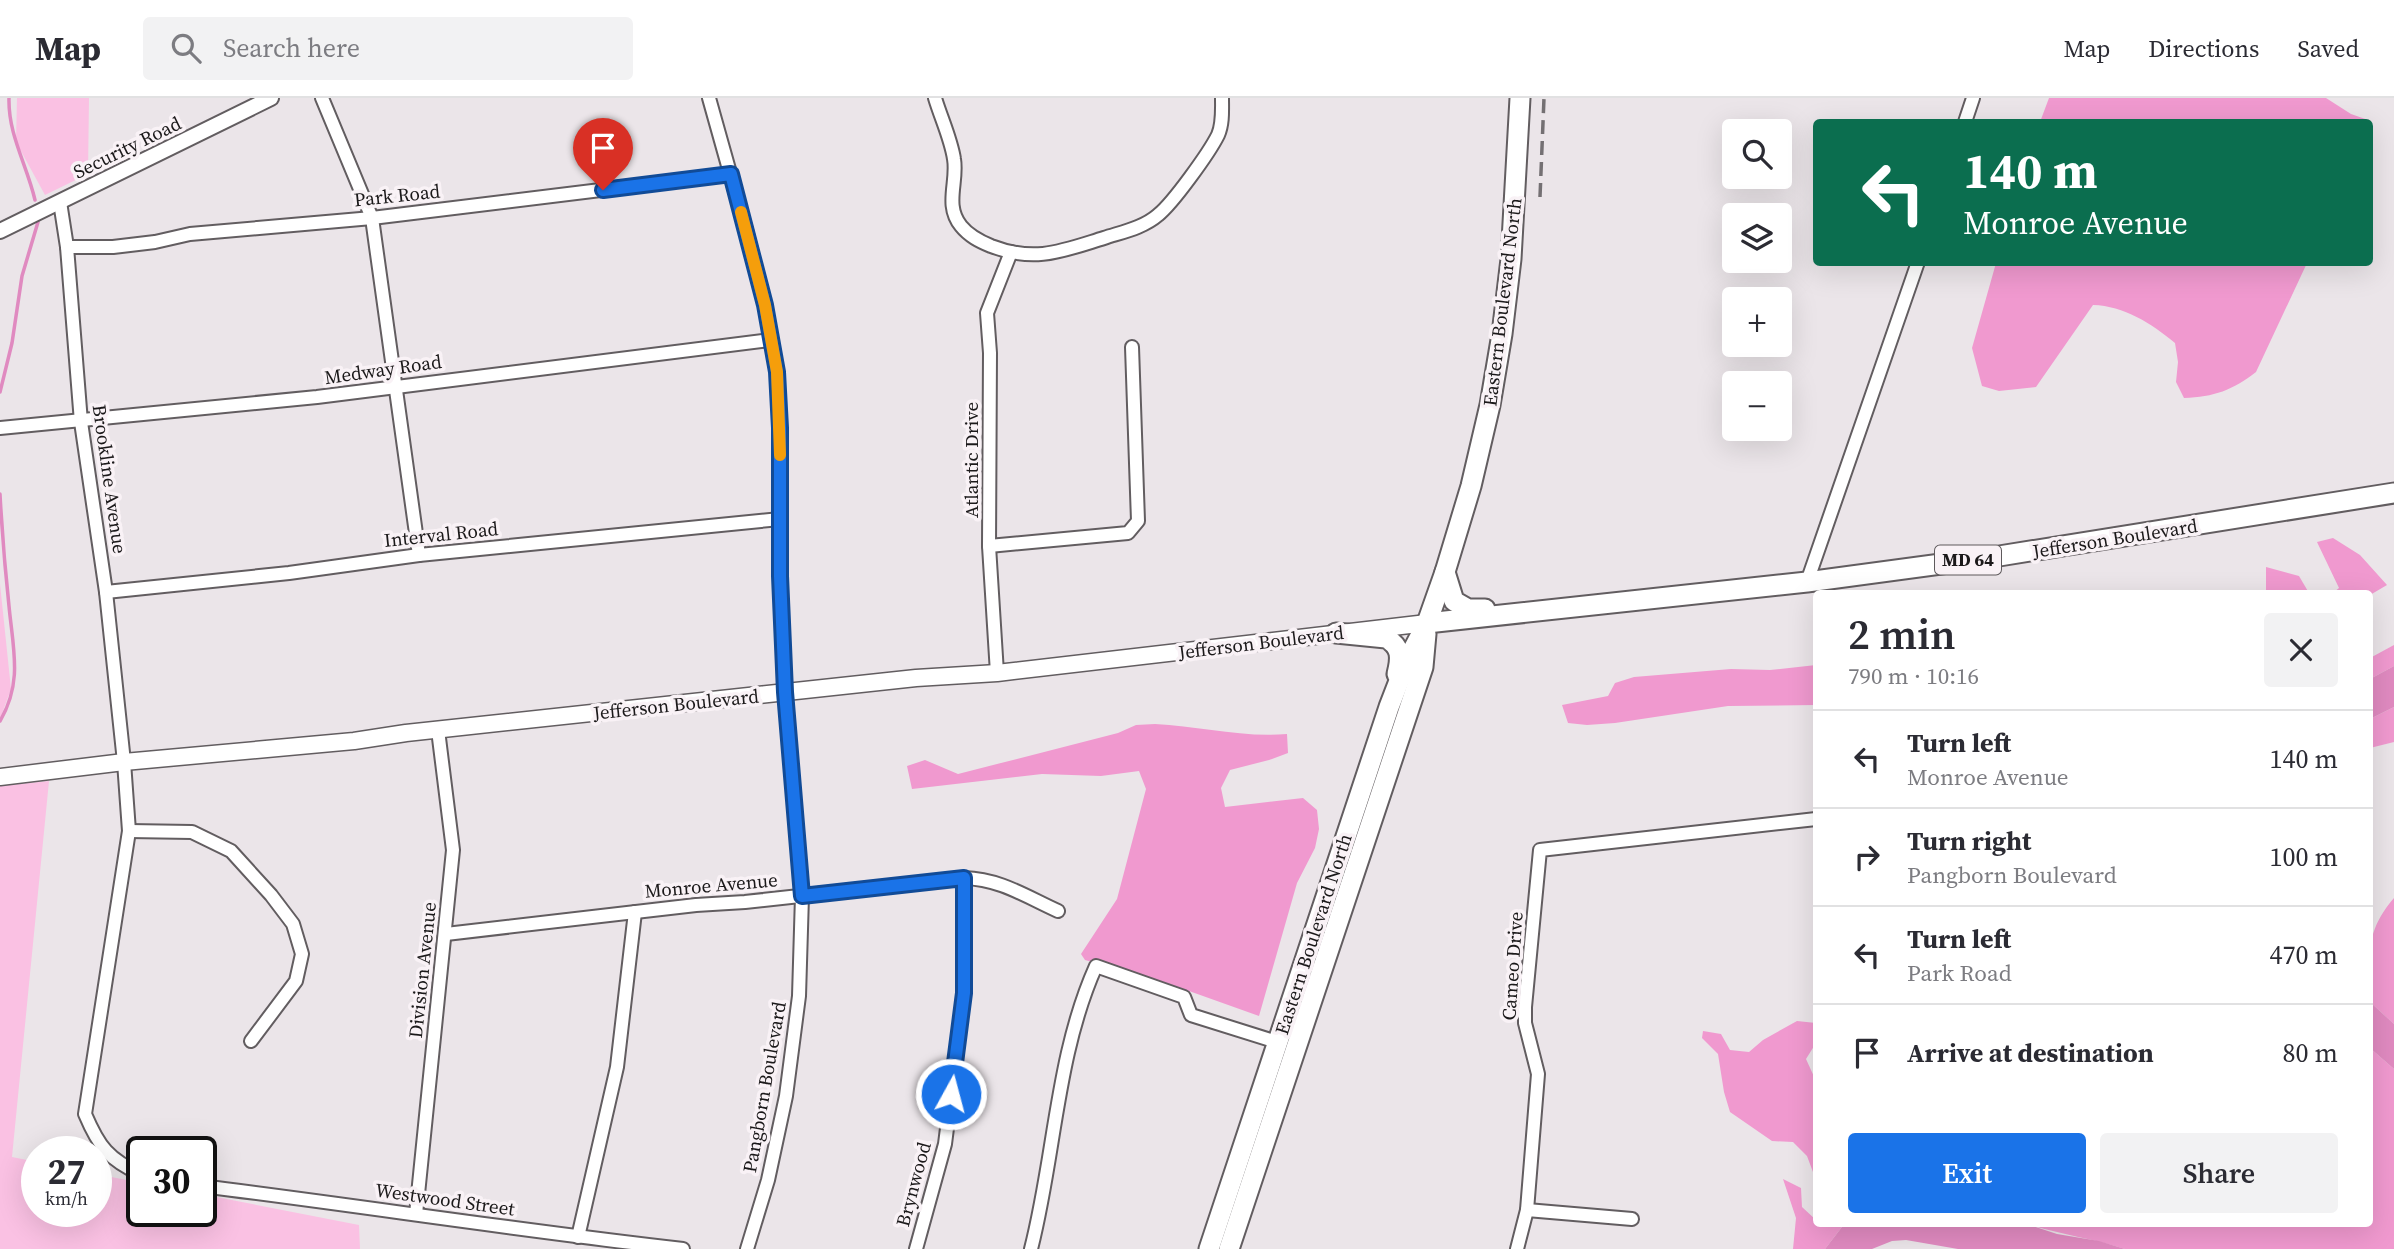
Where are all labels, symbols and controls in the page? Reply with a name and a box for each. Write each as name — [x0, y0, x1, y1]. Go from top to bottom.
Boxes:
search box — [143, 17, 633, 80]
text: Map — [35, 26, 101, 71]
icon: search — [167, 29, 205, 67]
text: Search here — [223, 30, 360, 66]
text: Map — [2063, 32, 2110, 65]
text: Directions — [2148, 32, 2259, 65]
text: Saved — [2297, 32, 2359, 65]
street label: Security Road — [69, 110, 185, 184]
pin — [573, 118, 633, 190]
map controls — [1722, 119, 1792, 441]
button: search — [1722, 119, 1792, 189]
icon: arrive — [584, 129, 622, 167]
text: 140 m — [1963, 137, 2098, 204]
icon: left — [1848, 147, 1939, 238]
street label: Park Road — [353, 178, 442, 212]
street label: Eastern Boulevard North — [1476, 196, 1528, 408]
text: Monroe Avenue — [1963, 201, 2188, 245]
button: layers — [1722, 203, 1792, 273]
button: + — [1722, 287, 1792, 357]
street label: Medway Road — [323, 348, 443, 390]
button: − — [1722, 371, 1792, 441]
street label: Atlantic Drive — [958, 402, 984, 518]
street label: Brookline Avenue — [87, 403, 133, 555]
street label: Jefferson Boulevard — [2030, 512, 2199, 564]
street label: Interval Road — [383, 515, 500, 553]
road number: MD 64 — [1935, 546, 2001, 574]
text: 2 min — [1848, 605, 1956, 663]
button: close — [2264, 613, 2338, 687]
street label: Jefferson Boulevard — [1176, 619, 1345, 665]
text: 790 m · 10:16 — [1848, 660, 1979, 692]
street label: Jefferson Boulevard — [591, 682, 760, 726]
text: Turn left — [1907, 725, 2011, 761]
icon: left — [1848, 740, 1886, 778]
text: 140 m — [2270, 741, 2338, 777]
text: Monroe Avenue — [1907, 761, 2069, 793]
text: Turn right — [1907, 823, 2031, 859]
street label: Eastern Boulevard North — [1268, 830, 1358, 1038]
icon: right — [1848, 838, 1886, 876]
text: 100 m — [2270, 839, 2338, 875]
text: Pangborn Boulevard — [1907, 859, 2117, 891]
street label: Monroe Avenue — [643, 866, 779, 904]
street label: Division Avenue — [402, 901, 442, 1039]
street label: Cameo Drive — [1495, 911, 1529, 1021]
text: Turn left — [1907, 921, 2011, 957]
icon: left — [1848, 936, 1886, 974]
text: 470 m — [2270, 937, 2338, 973]
text: Park Road — [1907, 957, 2012, 989]
street label: Pangborn Boulevard — [736, 999, 792, 1175]
icon: arrive — [1848, 1034, 1886, 1072]
text: Arrive at destination — [1907, 1035, 2154, 1071]
text: 80 m — [2283, 1035, 2338, 1071]
position arrow — [914, 1057, 988, 1131]
button: Exit — [1848, 1133, 2086, 1213]
button: Share — [2100, 1133, 2338, 1213]
speed limit sign: 30 — [126, 1136, 217, 1227]
street label: Brynwood — [889, 1139, 937, 1229]
text: 27 — [48, 1148, 85, 1196]
street label: Westwood Street — [374, 1176, 517, 1222]
text: km/h — [45, 1186, 88, 1211]

